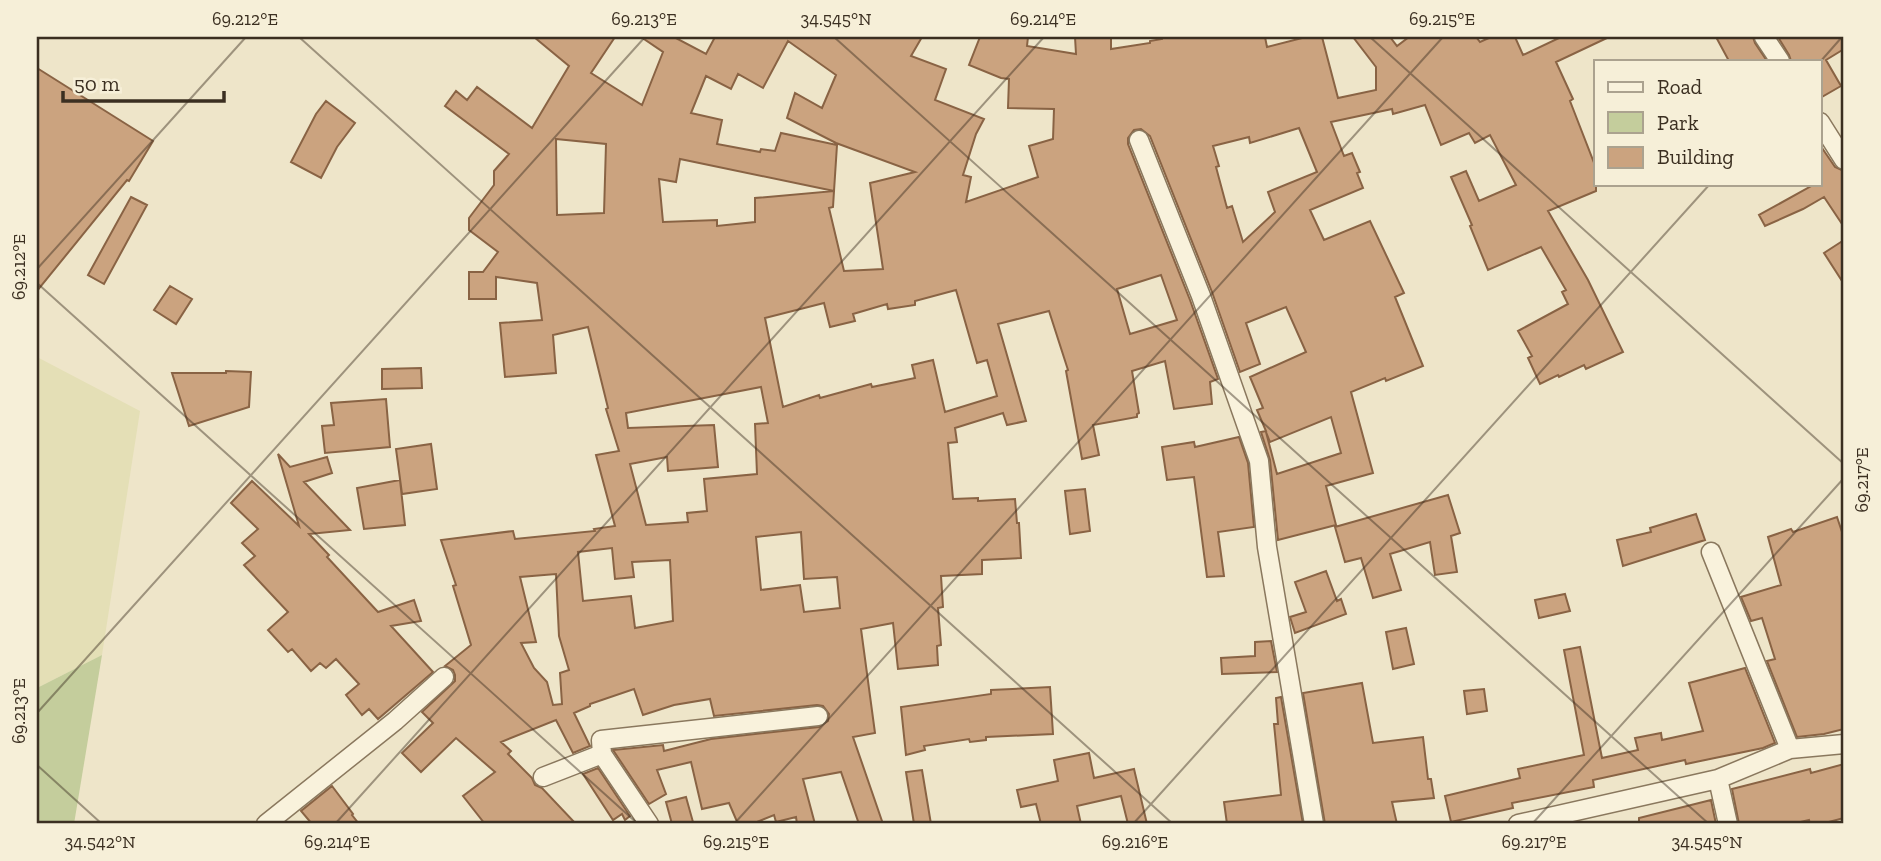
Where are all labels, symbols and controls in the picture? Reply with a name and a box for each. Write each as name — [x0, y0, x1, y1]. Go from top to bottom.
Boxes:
text: 69.212°E — [212, 8, 278, 30]
text: 69.213°E — [611, 8, 677, 30]
text: 34.545°N — [801, 8, 871, 30]
text: 69.214°E — [1010, 8, 1076, 30]
text: 69.215°E — [1409, 8, 1475, 30]
scale bar — [63, 60, 224, 104]
legend — [1594, 60, 1822, 186]
text: 50 m — [74, 71, 120, 96]
text: Road — [1657, 74, 1703, 99]
text: Park — [1657, 110, 1699, 135]
text: Building — [1657, 144, 1734, 169]
text: 69.212°E — [8, 234, 30, 300]
text: 69.217°E — [1851, 448, 1873, 513]
text: 69.213°E — [8, 678, 30, 744]
text: 34.542°N — [65, 831, 135, 853]
text: 69.214°E — [304, 831, 370, 853]
text: 69.215°E — [703, 831, 769, 853]
text: 69.216°E — [1102, 831, 1168, 853]
text: 69.217°E — [1502, 831, 1567, 853]
text: 34.545°N — [1672, 831, 1742, 853]

